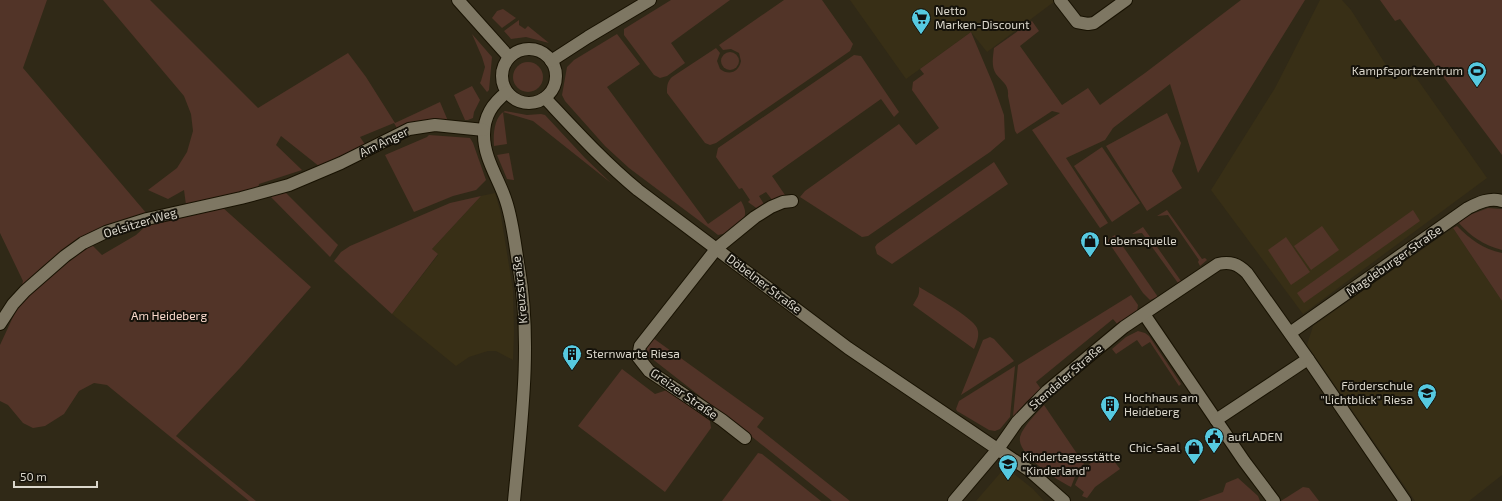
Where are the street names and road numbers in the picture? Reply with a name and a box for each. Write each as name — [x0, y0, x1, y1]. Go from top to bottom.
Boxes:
street label: Am Anger — [357, 123, 410, 159]
street label: Oelsitzer Weg — [102, 204, 178, 240]
street label: Magdeburger Straße — [1343, 222, 1444, 298]
street label: Döbelner Straße — [725, 251, 805, 316]
street label: Kreuzstraße — [509, 256, 530, 325]
street label: Stendaler Straße — [1026, 341, 1105, 412]
street label: Greizer Straße — [648, 365, 721, 421]

